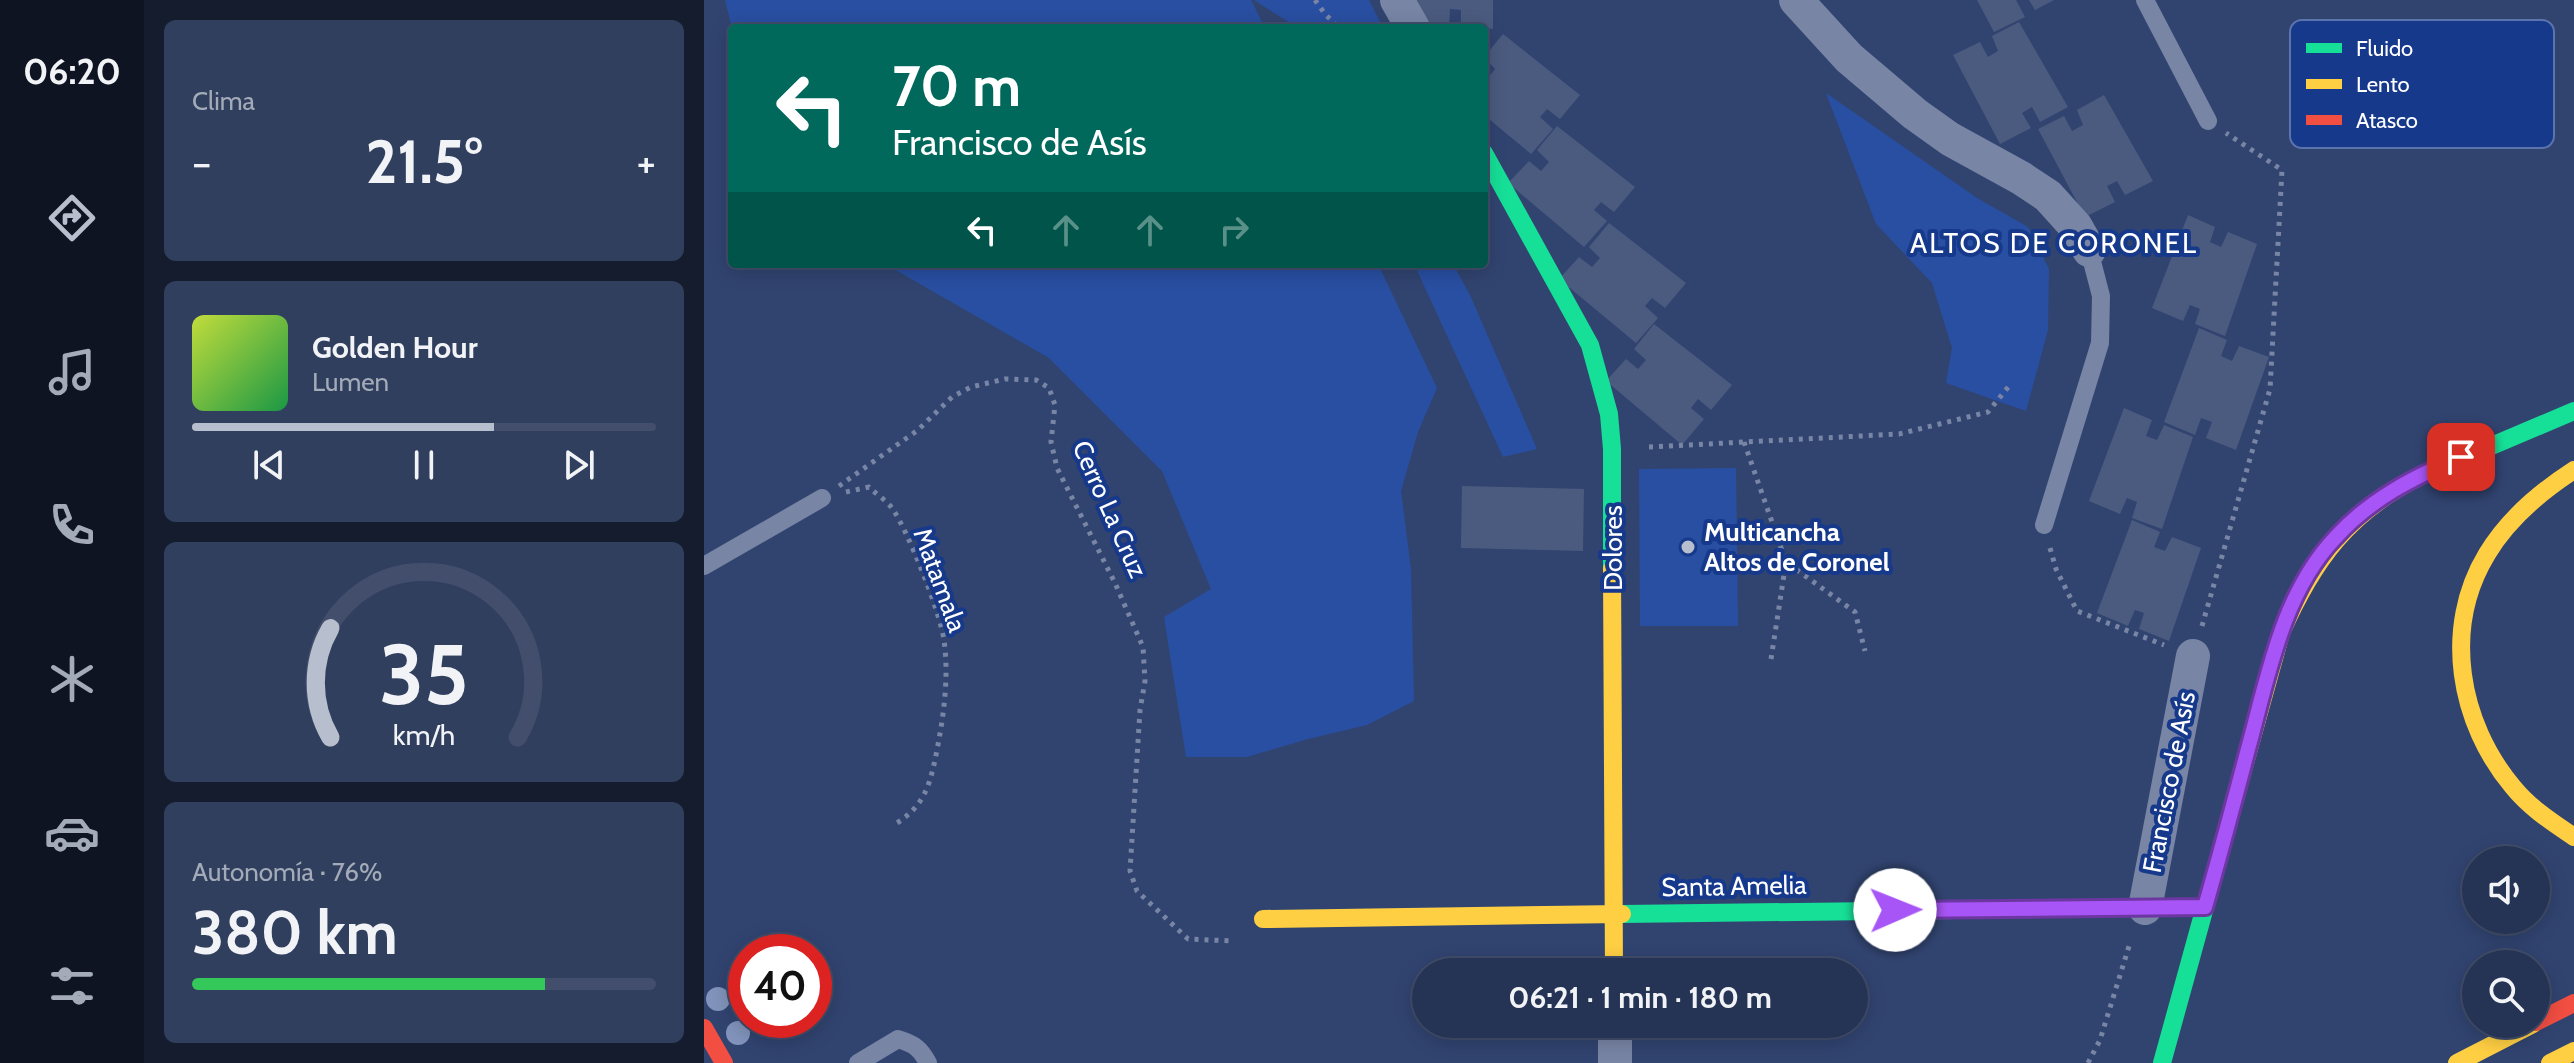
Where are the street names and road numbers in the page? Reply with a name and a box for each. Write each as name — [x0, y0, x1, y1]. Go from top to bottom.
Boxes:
street label: Cerro La Cruz — [1066, 436, 1154, 582]
street label: Dolores — [1597, 505, 1629, 591]
street label: Matamala — [906, 524, 974, 637]
street label: Francisco de Asís — [2136, 688, 2202, 875]
street label: Santa Amelia — [1661, 869, 1807, 903]

